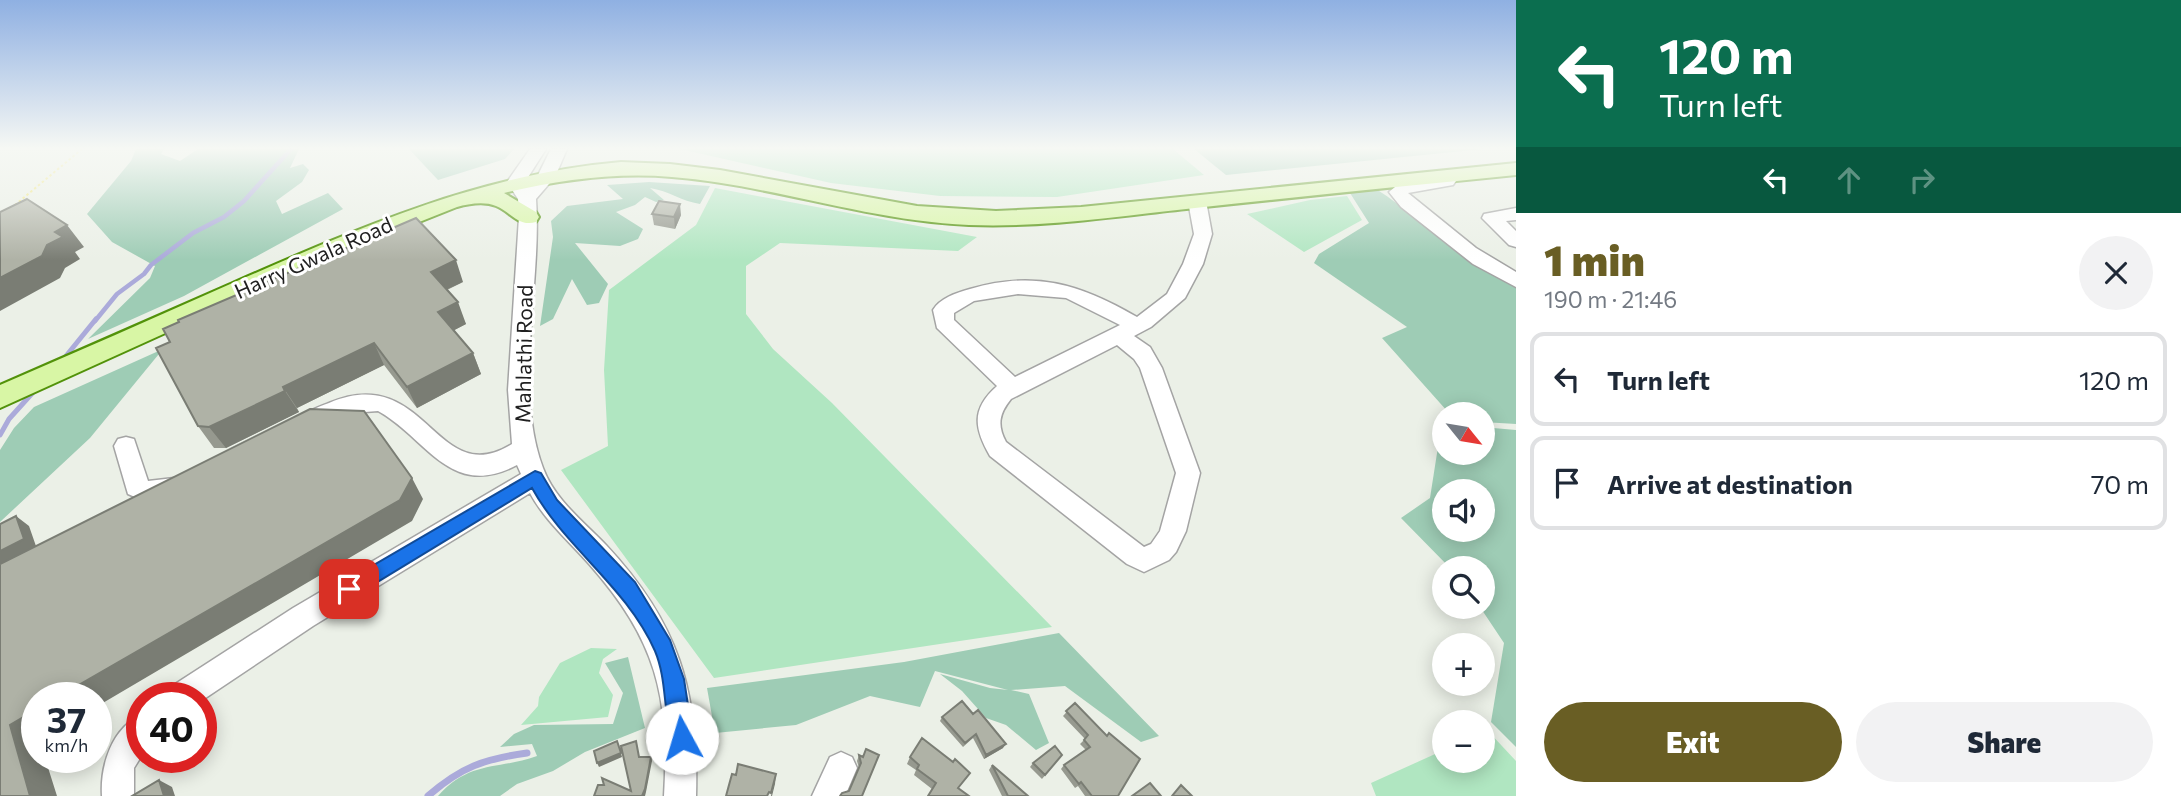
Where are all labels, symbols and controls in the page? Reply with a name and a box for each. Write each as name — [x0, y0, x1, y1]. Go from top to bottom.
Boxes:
text: 120 m — [1659, 24, 1793, 84]
icon: left — [1544, 28, 1635, 119]
text: Turn left — [1659, 84, 1783, 124]
icon: left — [1757, 161, 1795, 199]
icon: ahead — [1830, 161, 1868, 199]
icon: right — [1903, 161, 1941, 199]
street label: Harry Gwala Road — [230, 211, 396, 303]
text: 1 min — [1544, 233, 1645, 285]
button: close — [2079, 236, 2153, 310]
street label: Mahlathi Road — [509, 285, 537, 423]
text: 190 m · 21:46 — [1544, 285, 1677, 313]
icon: left — [1548, 360, 1586, 398]
text: Turn left — [1607, 364, 1710, 395]
text: 120 m — [2079, 364, 2149, 395]
north arrow — [1432, 402, 1494, 466]
map controls — [1432, 402, 1495, 773]
icon: arrive — [1548, 464, 1586, 502]
text: Arrive at destination — [1607, 468, 1853, 499]
text: 70 m — [2091, 468, 2149, 499]
button: sound — [1432, 479, 1495, 542]
button: search — [1432, 556, 1495, 619]
pin — [319, 559, 379, 619]
icon: arrive — [330, 570, 368, 608]
button: + — [1432, 633, 1495, 696]
speed limit sign: 40 — [126, 682, 217, 773]
text: 37 — [47, 697, 86, 740]
position arrow — [645, 701, 719, 775]
button: Exit — [1544, 702, 1842, 782]
button: Share — [1856, 702, 2153, 782]
button: − — [1432, 710, 1495, 773]
text: km/h — [45, 734, 88, 756]

